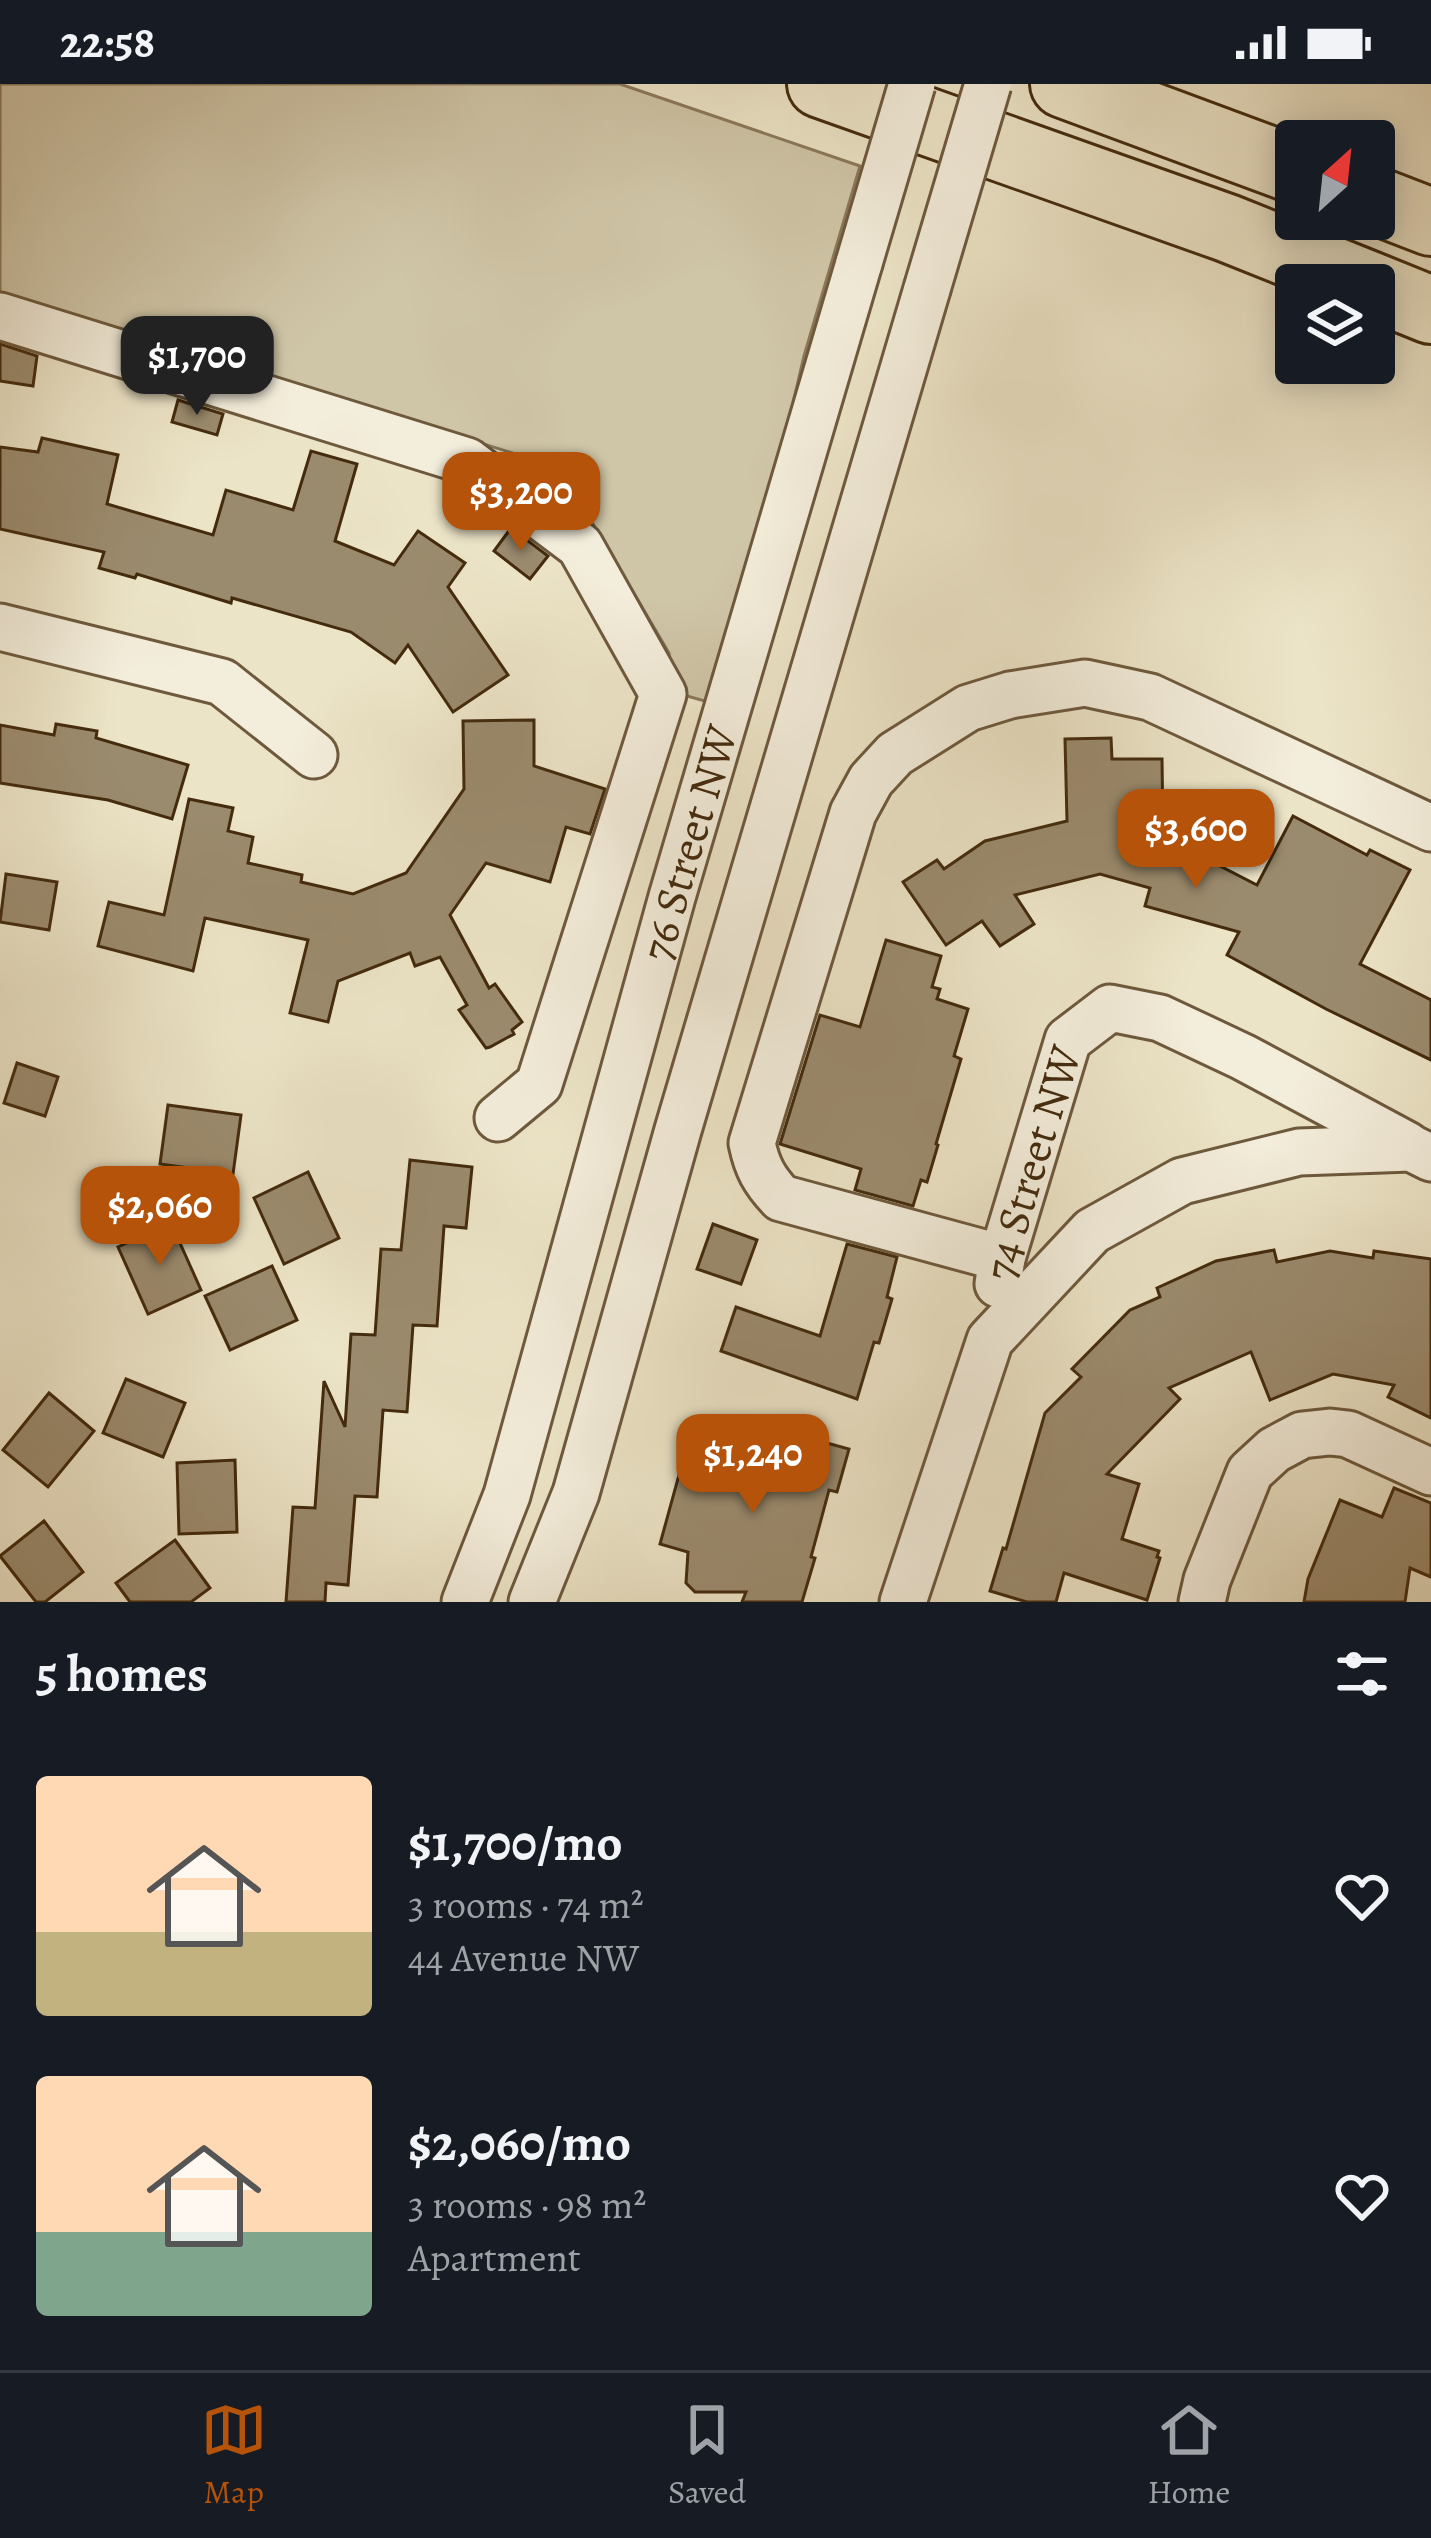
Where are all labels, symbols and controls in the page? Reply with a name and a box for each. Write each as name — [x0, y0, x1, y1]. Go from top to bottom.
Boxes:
text: 22:58 — [60, 11, 155, 73]
north arrow — [1275, 120, 1395, 240]
map controls — [1275, 120, 1395, 384]
button: layers — [1275, 264, 1395, 384]
pin: $1,700 — [99, 316, 295, 418]
text: $1,700 — [148, 328, 246, 381]
pin: $3,200 — [423, 452, 619, 554]
text: $3,200 — [469, 464, 573, 517]
street label: 76 Street NW — [626, 718, 753, 968]
pin: $3,600 — [1098, 789, 1294, 891]
text: $3,600 — [1145, 801, 1247, 854]
street label: 74 Street NW — [969, 1038, 1097, 1284]
pin: $2,060 — [62, 1166, 258, 1268]
text: $2,060 — [108, 1178, 212, 1231]
pin: $1,240 — [655, 1414, 851, 1516]
text: $1,240 — [703, 1426, 803, 1479]
text: 5 homes — [36, 1639, 208, 1709]
icon: filters — [1329, 1641, 1395, 1707]
text: $1,700/mo — [408, 1808, 623, 1878]
icon: home — [132, 1824, 276, 1968]
icon: heart — [1329, 1863, 1395, 1929]
text: 3 rooms · 74 m² — [408, 1878, 644, 1931]
text: 44 Avenue NW — [408, 1931, 639, 1984]
text: $2,060/mo — [408, 2108, 631, 2178]
icon: home — [132, 2124, 276, 2268]
icon: heart — [1329, 2163, 1395, 2229]
text: 3 rooms · 98 m² — [408, 2178, 646, 2231]
text: Apartment — [408, 2231, 581, 2284]
tab: Map — [201, 2397, 267, 2514]
tab: Saved — [668, 2397, 746, 2514]
tab: Home — [1147, 2397, 1230, 2514]

